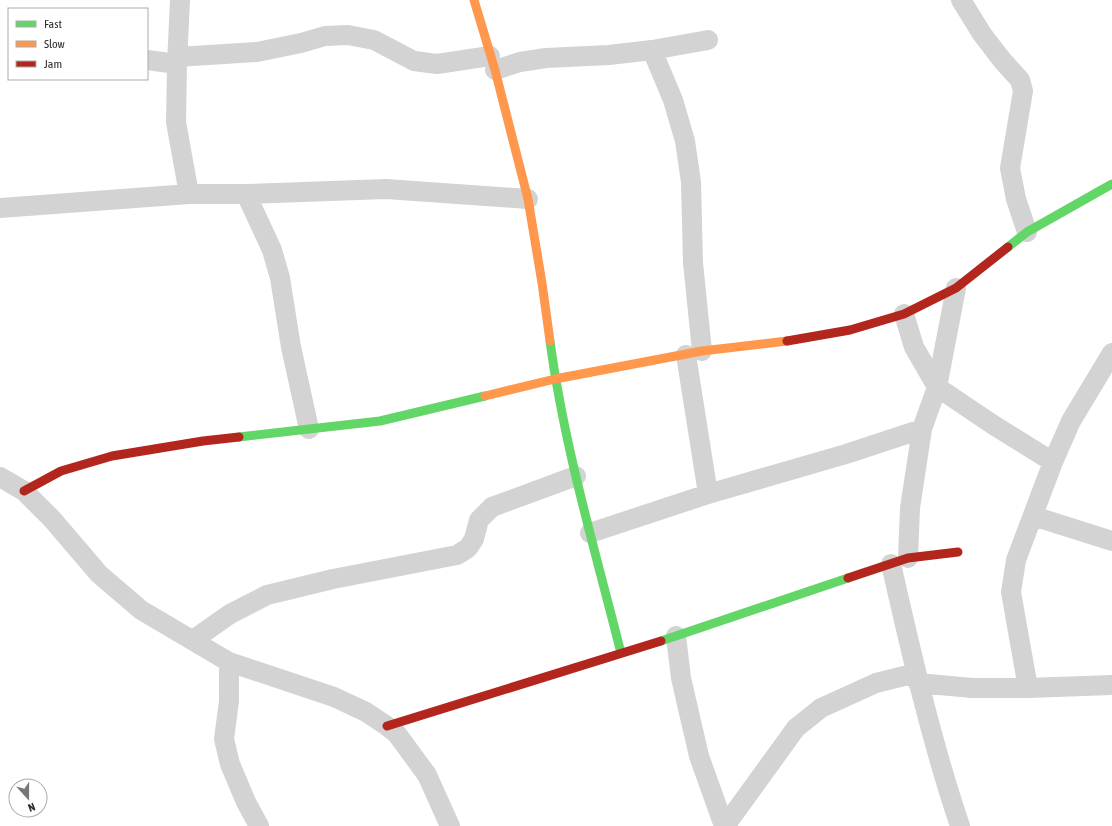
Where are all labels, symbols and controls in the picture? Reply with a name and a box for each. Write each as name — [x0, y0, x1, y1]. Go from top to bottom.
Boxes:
legend — [8, 8, 148, 80]
text: Fast — [44, 17, 62, 31]
text: Slow — [44, 37, 65, 51]
text: Jam — [44, 57, 62, 71]
north arrow — [8, 778, 48, 818]
text: N — [26, 801, 37, 814]

